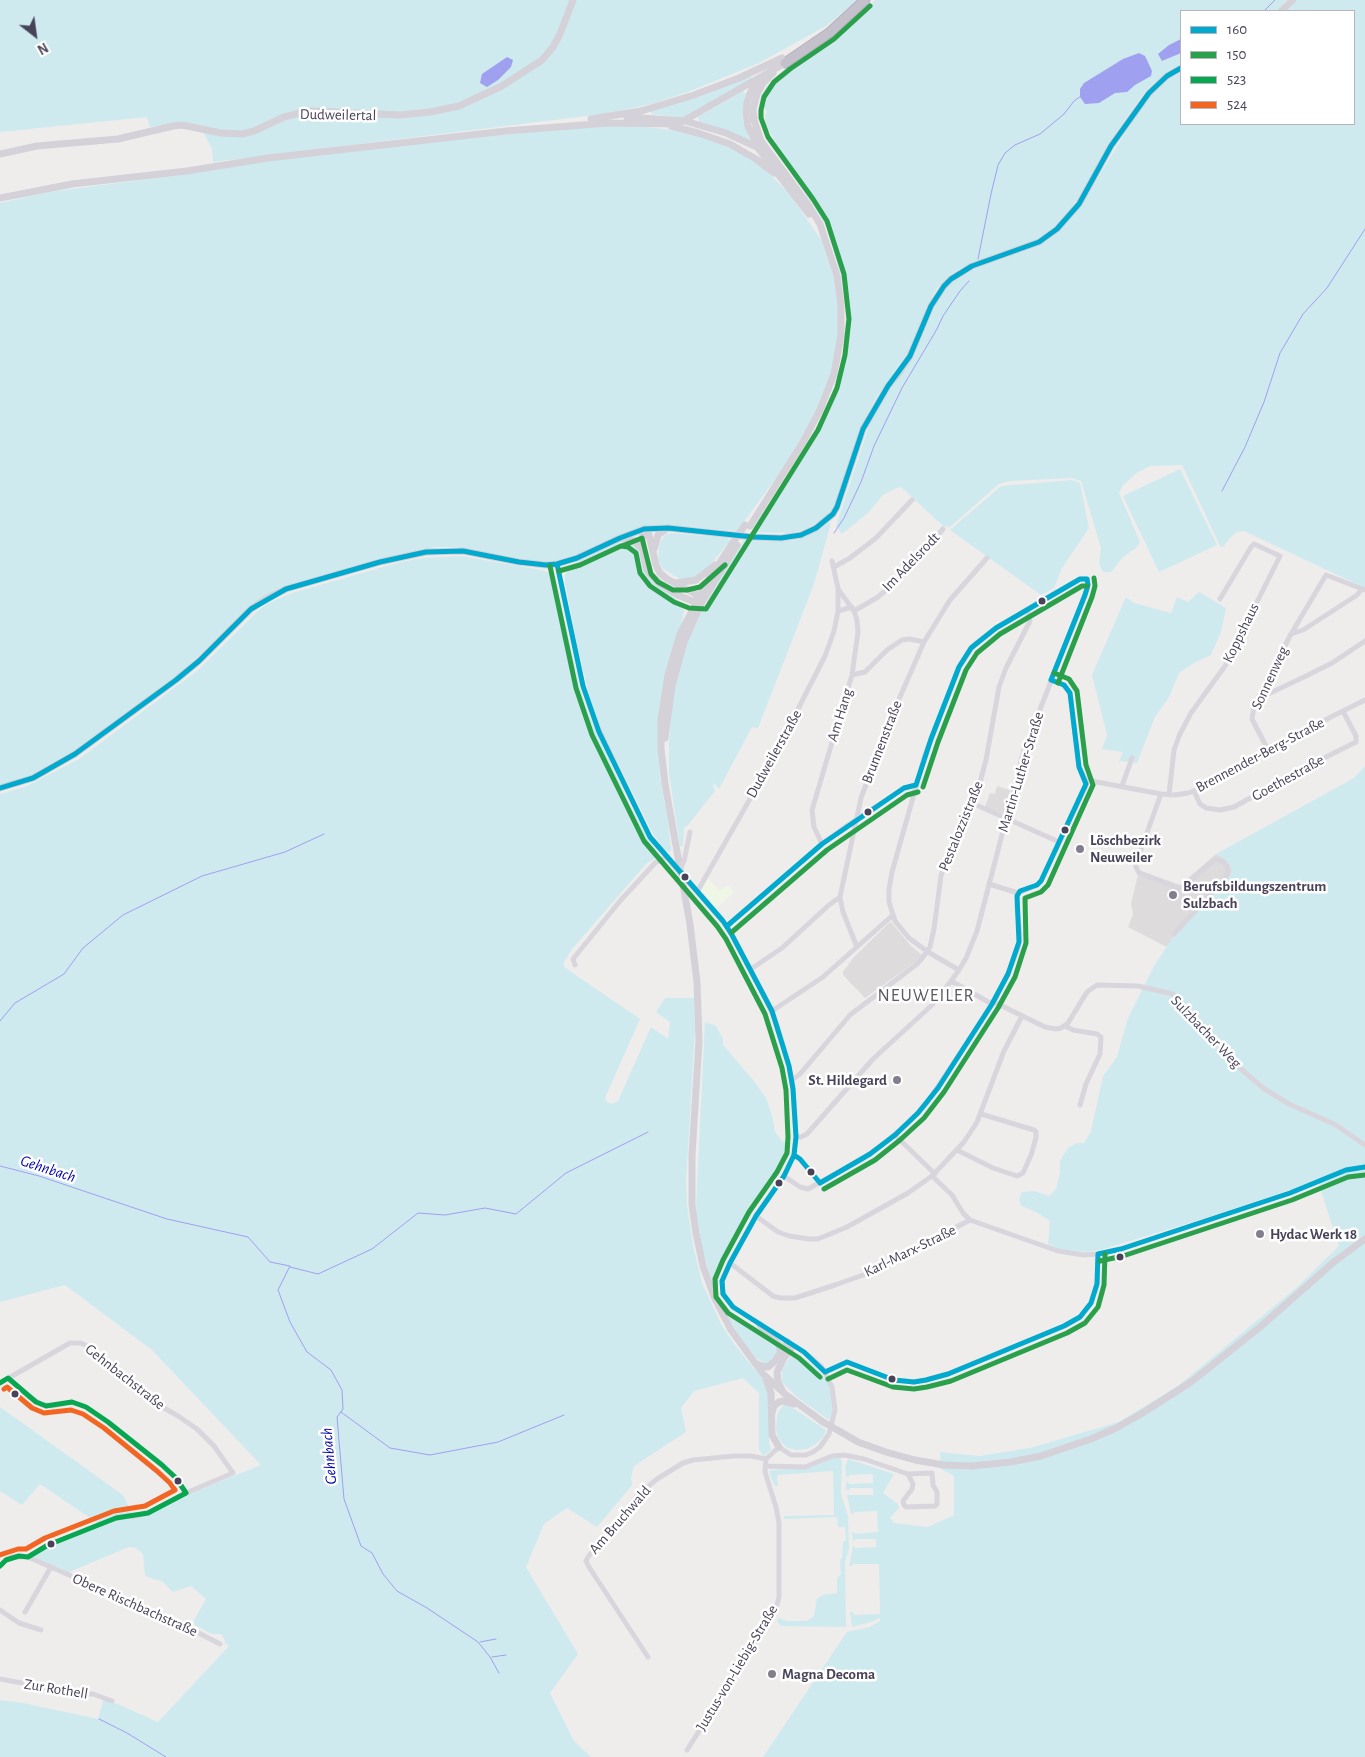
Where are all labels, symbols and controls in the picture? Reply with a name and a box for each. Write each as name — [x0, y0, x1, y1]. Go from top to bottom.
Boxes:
north arrow — [10, 10, 60, 60]
legend — [1180, 10, 1355, 125]
text: 160 — [1227, 22, 1247, 37]
text: N — [35, 39, 50, 56]
text: 150 — [1227, 47, 1246, 62]
text: 523 — [1227, 72, 1246, 87]
text: 524 — [1227, 97, 1247, 112]
street label: Dudweilertal — [300, 105, 376, 125]
street label: Im Adelsrodt — [878, 529, 944, 595]
unlabelled marker — [1037, 596, 1047, 606]
street label: Koppshaus — [1219, 600, 1263, 666]
street label: Sonnenweg — [1248, 644, 1292, 712]
street label: Am Hang — [823, 686, 857, 744]
street label: Brunnenstraße — [858, 698, 906, 786]
street label: Dudweilerstraße — [742, 707, 806, 801]
street label: Martin-Luther-Straße — [994, 710, 1048, 834]
street label: Brennender-Berg-Straße — [1193, 713, 1327, 797]
street label: Goethestraße — [1249, 751, 1327, 805]
street label: Pestalozzistraße — [935, 778, 987, 874]
unlabelled marker — [863, 807, 873, 817]
unlabelled marker — [1060, 825, 1070, 835]
place label: Löschbezirk Neuweiler — [1090, 831, 1161, 866]
marker: Löschbezirk Neuweiler — [1074, 843, 1086, 855]
unlabelled marker — [680, 872, 690, 882]
place label: Berufsbildungszentrum Sulzbach — [1183, 877, 1326, 912]
marker: Berufsbildungszentrum Sulzbach — [1167, 889, 1179, 901]
district label: NEUWEILER — [876, 985, 976, 1007]
street label: Sulzbacher Weg — [1167, 992, 1245, 1072]
place label: St. Hildegard — [808, 1071, 887, 1089]
marker: St. Hildegard — [891, 1074, 903, 1086]
water label: Gehnbach — [18, 1151, 78, 1187]
unlabelled marker — [806, 1167, 816, 1177]
unlabelled marker — [774, 1178, 784, 1188]
street label: Karl-Marx-Straße — [861, 1221, 959, 1281]
place label: Hydac Werk 18 — [1270, 1225, 1357, 1243]
marker: Hydac Werk 18 — [1254, 1228, 1266, 1240]
unlabelled marker — [1115, 1252, 1125, 1262]
street label: Gehnbachstraße — [81, 1340, 169, 1414]
unlabelled marker — [887, 1374, 897, 1384]
unlabelled marker — [10, 1389, 20, 1399]
water label: Gehnbach — [317, 1427, 341, 1485]
unlabelled marker — [173, 1476, 183, 1486]
street label: Am Bruchwald — [585, 1482, 655, 1558]
unlabelled marker — [46, 1539, 56, 1549]
street label: Obere Rischbachstraße — [70, 1569, 200, 1641]
street label: Justus-von-Liebig-Straße — [692, 1602, 782, 1734]
place label: Magna Decoma — [782, 1665, 875, 1683]
marker: Magna Decoma — [766, 1668, 778, 1680]
street label: Zur Rothell — [23, 1675, 89, 1703]

